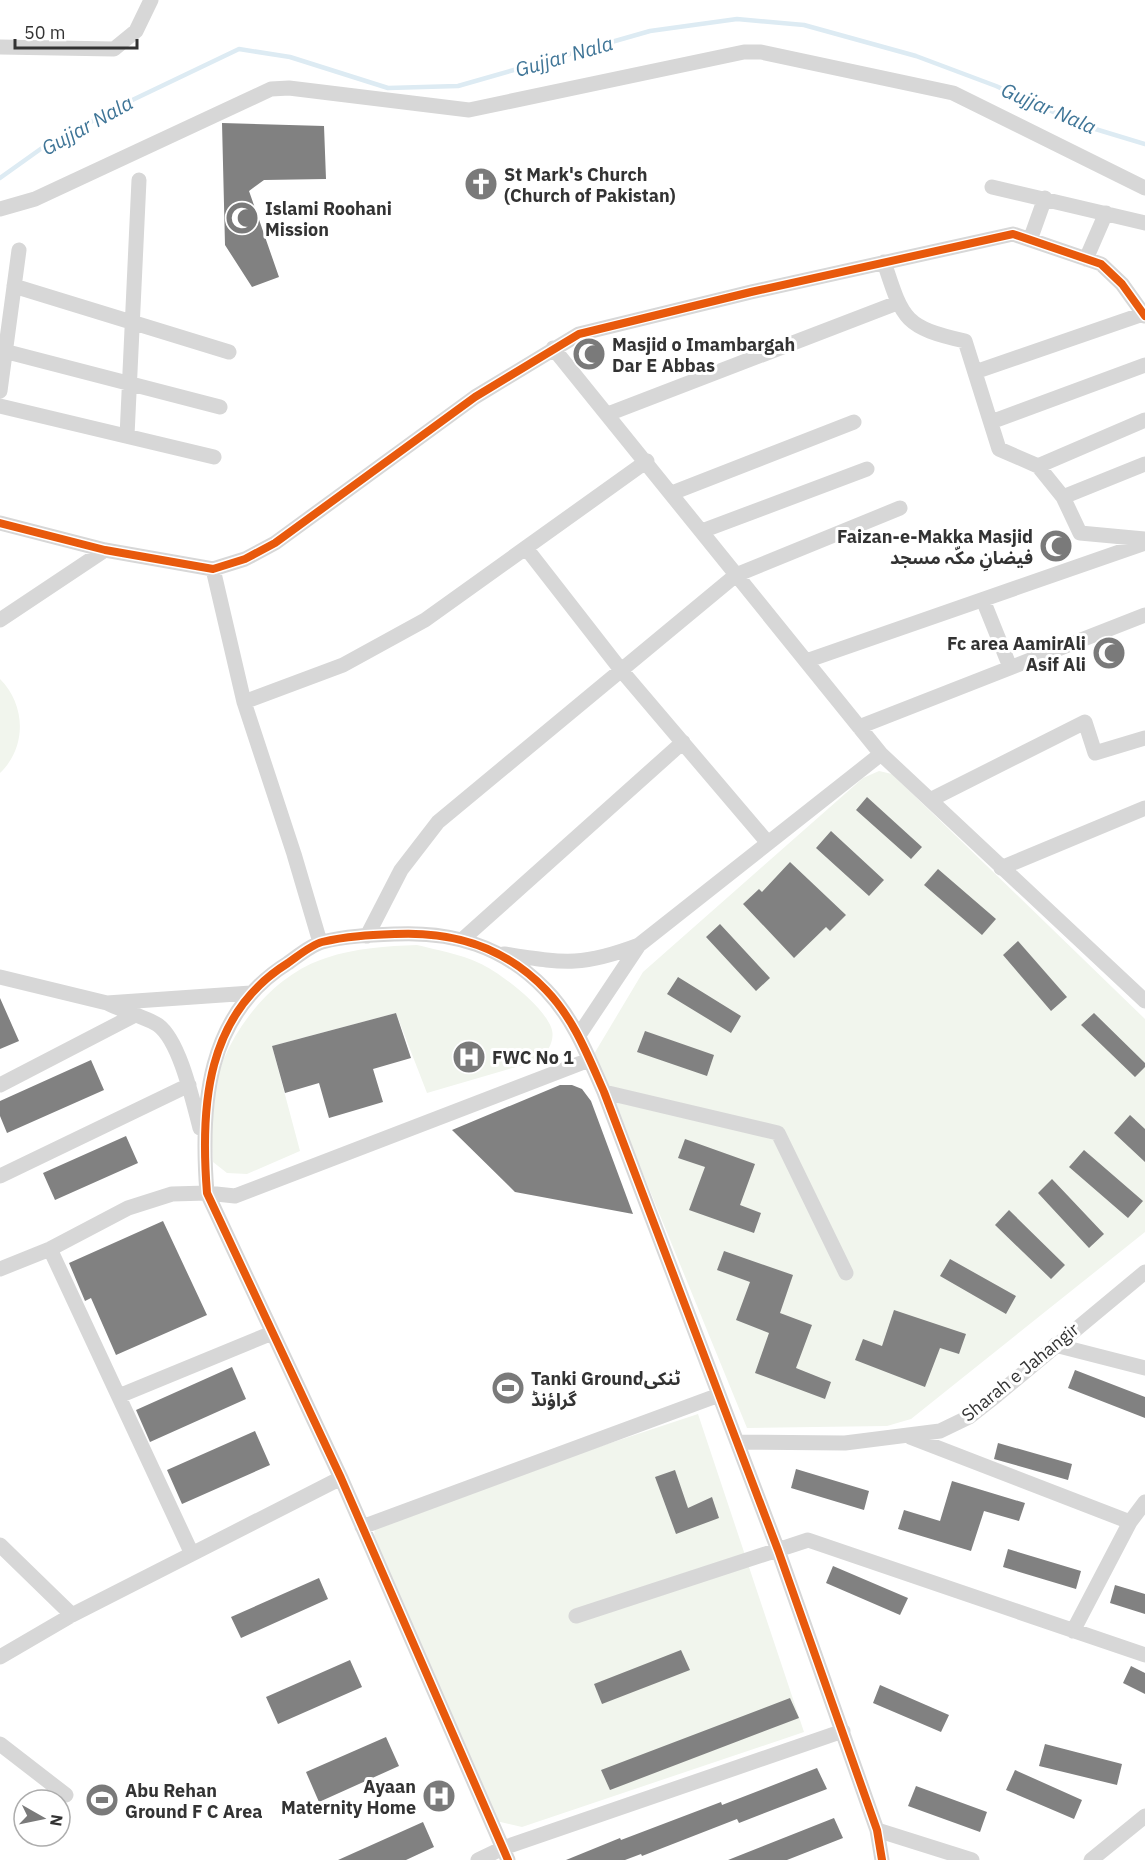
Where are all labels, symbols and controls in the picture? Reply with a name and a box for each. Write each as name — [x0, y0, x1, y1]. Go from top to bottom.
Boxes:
scale bar — [15, 12, 136, 50]
text: 50 m — [24, 21, 66, 44]
water label: Gujjar Nala — [512, 29, 616, 83]
water label: Gujjar Nala — [997, 76, 1101, 140]
water label: Gujjar Nala — [36, 89, 138, 161]
place label: St Mark's Church (Church of Pakistan) — [504, 163, 676, 207]
church icon: St Mark's Church (Church of Pakistan) — [463, 166, 499, 202]
place label: Islami Roohani Mission — [265, 197, 392, 241]
mosque icon: Islami Roohani Mission — [224, 200, 260, 236]
place label: Masjid o Imambargah Dar E Abbas — [612, 333, 795, 377]
mosque icon: Masjid o Imambargah Dar E Abbas — [571, 336, 607, 372]
place label: Faizan-e-Makka Masjid فیضانِ مکّہ مسجد — [837, 525, 1033, 572]
mosque icon: Faizan-e-Makka Masjid فیضانِ مکّہ مسجد — [1038, 528, 1074, 564]
place label: Fc area AamirAli Asif Ali — [947, 632, 1086, 676]
mosque icon: Fc area AamirAli Asif Ali — [1091, 635, 1127, 671]
hospital icon: FWC No 1 — [451, 1039, 487, 1075]
place label: FWC No 1 — [492, 1046, 574, 1069]
street label: Sharah e Jahangir — [957, 1317, 1084, 1426]
place label: Tanki Groundٹنکی گراؤنڈ — [531, 1367, 681, 1411]
sports icon: Tanki Groundٹنکی گراؤنڈ — [490, 1370, 526, 1406]
place label: Ayaan Maternity Home — [281, 1775, 416, 1819]
hospital icon: Ayaan Maternity Home — [421, 1778, 457, 1814]
place label: Abu Rehan Ground F C Area — [125, 1779, 263, 1823]
sports icon: Abu Rehan Ground F C Area — [84, 1782, 120, 1818]
north arrow — [12, 1788, 72, 1848]
text: N — [46, 1813, 68, 1828]

